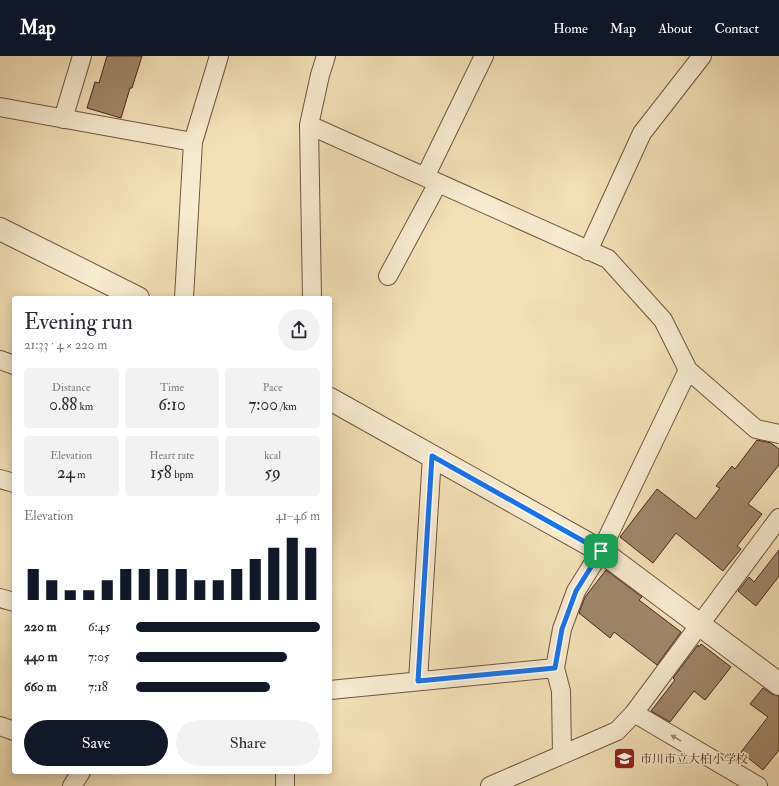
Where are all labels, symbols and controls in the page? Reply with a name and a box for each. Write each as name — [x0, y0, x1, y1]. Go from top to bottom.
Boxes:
text: Map — [20, 16, 56, 40]
text: Home — [553, 20, 588, 37]
text: Map — [610, 20, 636, 37]
text: About — [658, 20, 692, 37]
text: Contact — [714, 20, 759, 37]
text: Evening run — [24, 308, 133, 336]
button: share — [278, 309, 320, 351]
text: 21:33 · 4 × 220 m — [24, 337, 107, 353]
text: Distance — [52, 381, 91, 394]
text: Time — [160, 381, 184, 394]
text: Pace — [263, 381, 283, 394]
text: 0.88 — [49, 394, 77, 415]
text: 6:10 — [158, 394, 186, 415]
text: 7:00 — [248, 394, 278, 415]
text: km — [77, 400, 93, 413]
text: /km — [278, 400, 297, 413]
text: Elevation — [50, 449, 92, 462]
text: Heart rate — [150, 449, 194, 462]
text: kcal — [264, 449, 281, 462]
text: 24 — [57, 462, 75, 483]
text: 158 — [150, 462, 172, 483]
text: 59 — [265, 462, 281, 483]
text: m — [75, 468, 86, 481]
text: bpm — [172, 468, 194, 481]
text: Elevation — [24, 508, 74, 524]
text: 41–46 m — [275, 508, 320, 524]
pin — [584, 534, 618, 568]
icon: arrive — [590, 540, 612, 562]
text: 220 m — [24, 619, 57, 635]
text: 6:45 — [88, 619, 111, 635]
text: 440 m — [24, 649, 58, 665]
text: 7:05 — [88, 649, 110, 665]
text: 660 m — [24, 679, 57, 695]
text: 7:18 — [88, 679, 108, 695]
button: Save — [24, 720, 168, 766]
button: Share — [176, 720, 320, 766]
one-way arrow — [670, 734, 682, 741]
school or university icon: 市川市立大柏小学校 — [612, 746, 638, 772]
place label: 市川市立大柏小学校 — [640, 752, 748, 767]

